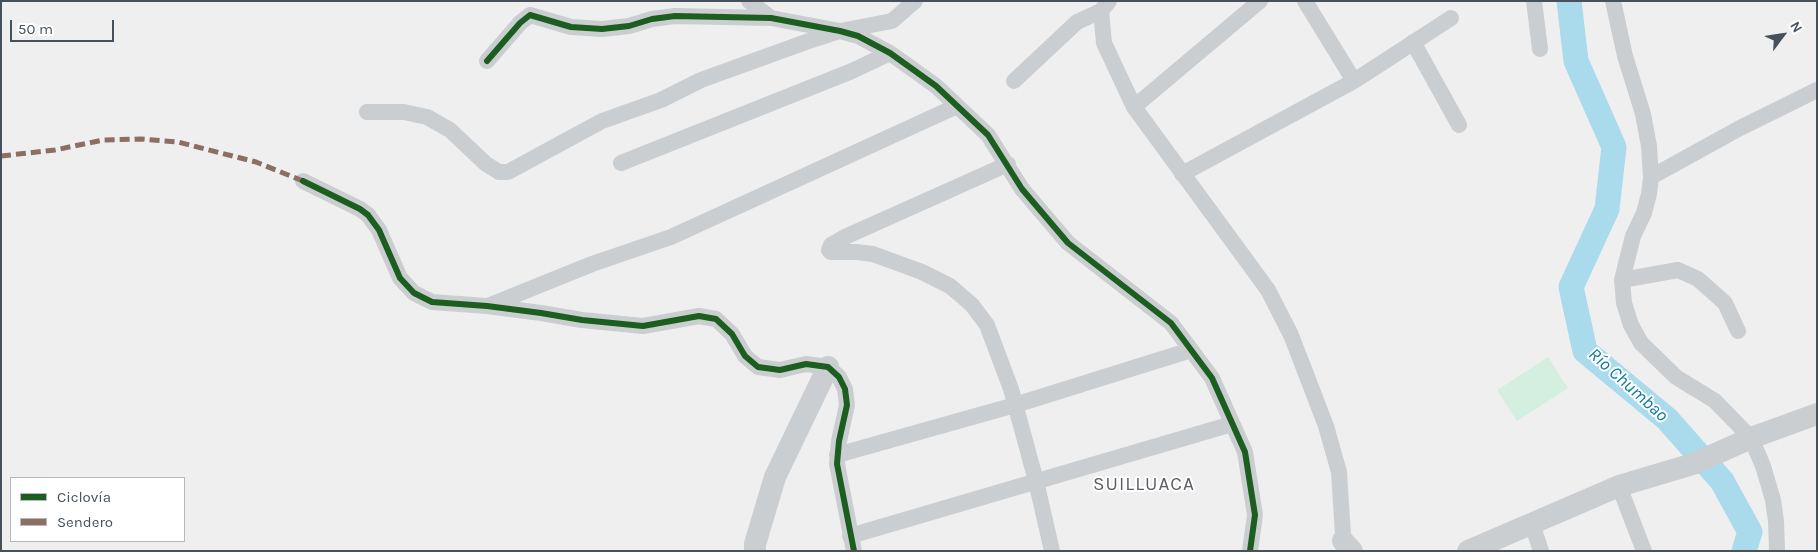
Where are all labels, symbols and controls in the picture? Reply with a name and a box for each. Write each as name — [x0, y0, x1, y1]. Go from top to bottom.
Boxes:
scale bar — [12, 10, 116, 42]
north arrow — [1758, 10, 1808, 60]
text: N — [1786, 18, 1806, 36]
text: 50 m — [18, 20, 53, 38]
water label: Río Chumbao — [1584, 344, 1672, 426]
district label: SUILLUACA — [1092, 474, 1196, 496]
legend — [10, 477, 185, 542]
text: Ciclovía — [57, 488, 111, 506]
text: Sendero — [57, 513, 113, 531]

